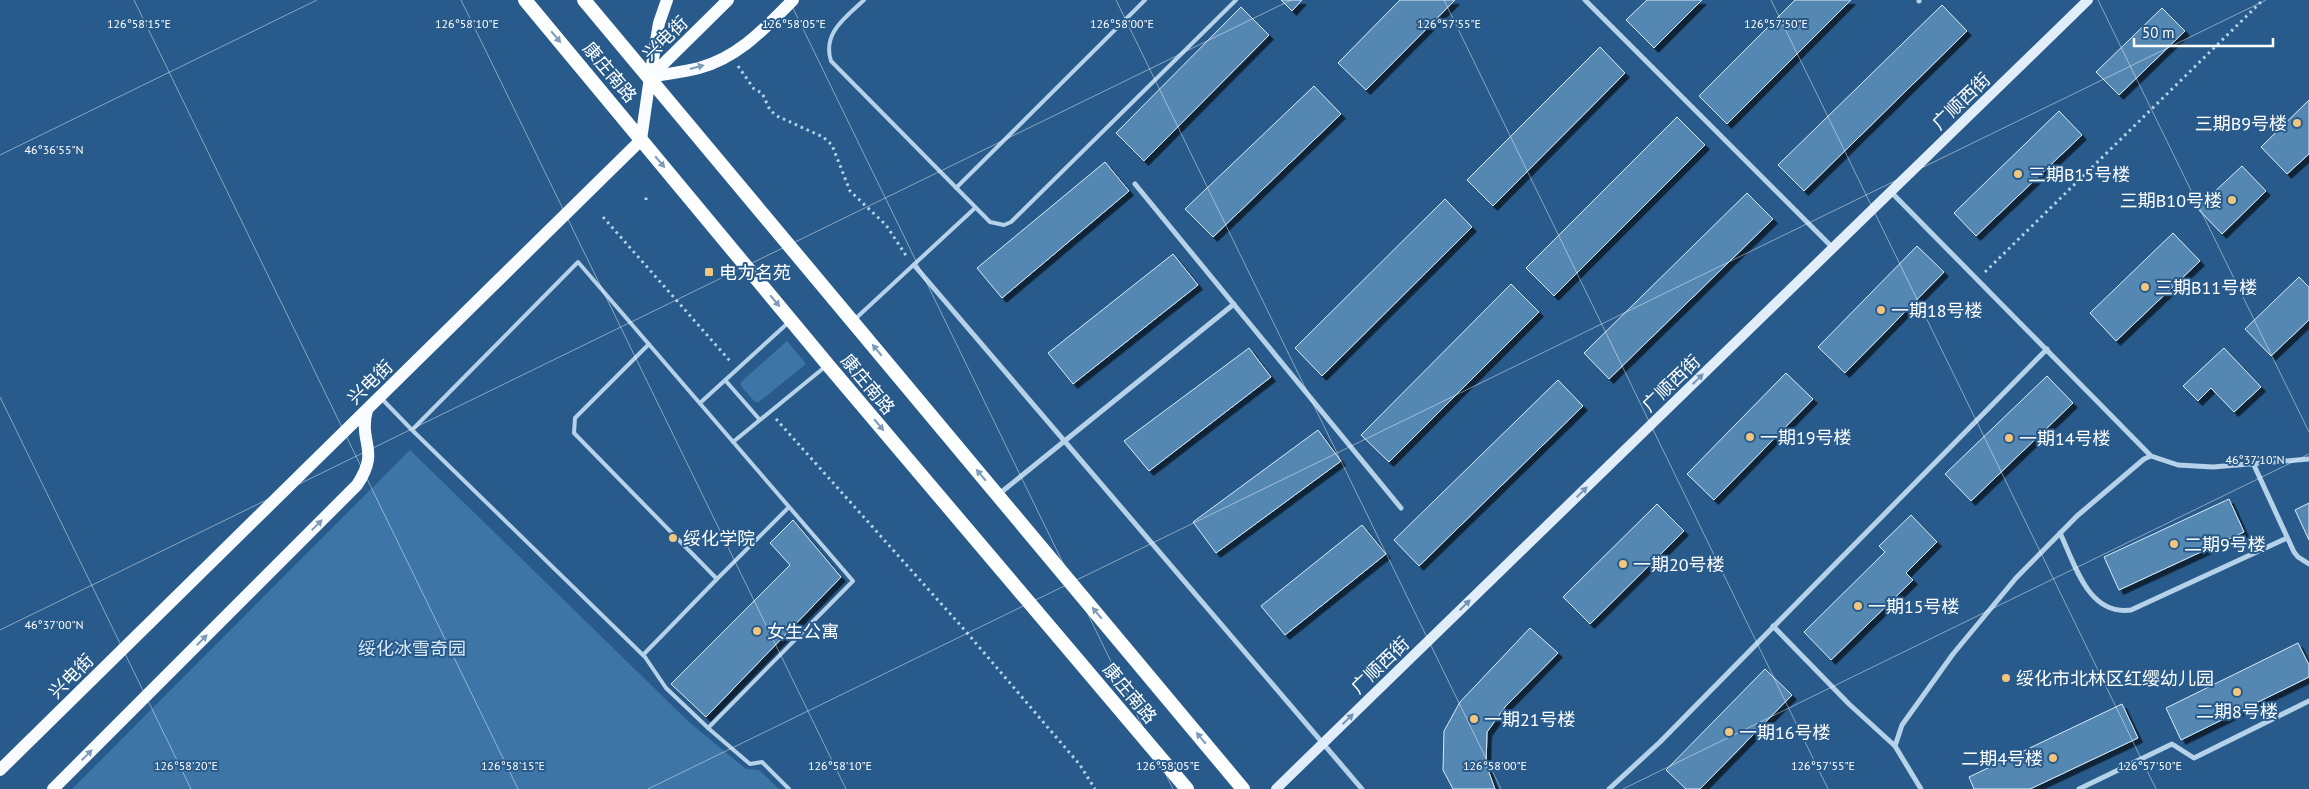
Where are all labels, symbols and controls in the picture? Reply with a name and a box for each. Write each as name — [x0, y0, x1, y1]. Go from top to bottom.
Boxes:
street label: 兴电街 — [638, 11, 692, 65]
scale bar — [2134, 15, 2273, 47]
text: 126°58'15"E — [107, 16, 171, 31]
text: 126°58'10"E — [435, 16, 499, 31]
text: 126°58'05"E — [762, 16, 826, 31]
text: 126°58'00"E — [1090, 16, 1154, 31]
text: 126°57'55"E — [1417, 16, 1481, 31]
text: 126°57'50"E — [1744, 16, 1808, 31]
text: 50 m — [2142, 23, 2175, 42]
one-way arrow — [550, 31, 561, 44]
street label: 康庄南路 — [578, 37, 642, 107]
one-way arrow — [690, 63, 705, 71]
street label: 广顺西街 — [1927, 68, 1995, 134]
place label: 三期B9号楼 — [2195, 112, 2287, 135]
marker: 三期B9号楼 — [2291, 117, 2303, 129]
text: 46°36'55"N — [24, 142, 84, 157]
one-way arrow — [654, 156, 665, 168]
place label: 三期B15号楼 — [2028, 163, 2130, 186]
marker: 三期B15号楼 — [2012, 168, 2024, 180]
place label: 三期B10号楼 — [2120, 189, 2222, 212]
marker: 三期B10号楼 — [2226, 194, 2238, 206]
place label: 电力名苑 — [719, 261, 791, 284]
marker: 电力名苑 — [703, 266, 715, 278]
place label: 三期B11号楼 — [2155, 276, 2257, 299]
marker: 三期B11号楼 — [2139, 281, 2151, 293]
one-way arrow — [769, 294, 780, 307]
place label: 一期18号楼 — [1891, 299, 1983, 322]
marker: 一期18号楼 — [1875, 304, 1887, 316]
one-way arrow — [872, 344, 883, 357]
street label: 康庄南路 — [836, 349, 900, 419]
street label: 广顺西街 — [1637, 350, 1705, 416]
street label: 兴电街 — [343, 355, 397, 409]
one-way arrow — [1692, 373, 1704, 385]
one-way arrow — [873, 419, 885, 431]
place label: 一期19号楼 — [1760, 426, 1852, 449]
place label: 一期14号楼 — [2019, 427, 2111, 450]
marker: 一期19号楼 — [1744, 431, 1756, 443]
marker: 一期14号楼 — [2003, 432, 2015, 444]
text: 46°37'10"N — [2225, 452, 2285, 467]
one-way arrow — [976, 469, 987, 482]
one-way arrow — [1575, 486, 1587, 498]
one-way arrow — [311, 519, 323, 531]
place label: 绥化学院 — [683, 527, 755, 550]
marker: 绥化学院 — [667, 532, 679, 544]
place label: 二期9号楼 — [2184, 533, 2266, 556]
marker: 二期9号楼 — [2168, 538, 2180, 550]
place label: 一期20号楼 — [1633, 553, 1725, 576]
marker: 一期20号楼 — [1617, 558, 1629, 570]
place label: 一期15号楼 — [1868, 595, 1960, 618]
one-way arrow — [1459, 600, 1471, 612]
marker: 一期15号楼 — [1852, 600, 1864, 612]
one-way arrow — [1091, 607, 1102, 620]
text: 46°37'00"N — [24, 617, 84, 632]
place label: 女生公寓 — [767, 620, 839, 643]
marker: 女生公寓 — [751, 625, 763, 637]
street label: 广顺西街 — [1346, 632, 1414, 698]
one-way arrow — [196, 634, 208, 646]
park label: 绥化冰雪奇园 — [358, 637, 466, 660]
street label: 兴电街 — [44, 649, 98, 703]
street label: 康庄南路 — [1098, 658, 1162, 728]
place label: 绥化市北林区红缨幼儿园 — [2016, 667, 2214, 690]
marker: 绥化市北林区红缨幼儿园 — [2000, 672, 2012, 684]
marker: 二期8号楼 — [2231, 686, 2243, 698]
place label: 二期8号楼 — [2196, 700, 2278, 723]
place label: 一期21号楼 — [1484, 708, 1576, 731]
one-way arrow — [1342, 713, 1354, 725]
marker: 一期21号楼 — [1468, 713, 1480, 725]
place label: 一期16号楼 — [1739, 721, 1831, 744]
marker: 一期16号楼 — [1723, 726, 1735, 738]
one-way arrow — [1195, 732, 1206, 745]
place label: 二期4号楼 — [1961, 747, 2043, 770]
one-way arrow — [81, 749, 93, 761]
marker: 二期4号楼 — [2047, 752, 2059, 764]
text: 126°58'20"E — [154, 758, 218, 773]
text: 126°58'15"E — [481, 758, 545, 773]
text: 126°58'10"E — [808, 758, 872, 773]
text: 126°58'05"E — [1136, 758, 1200, 773]
text: 126°58'00"E — [1463, 758, 1527, 773]
text: 126°57'55"E — [1791, 758, 1855, 773]
text: 126°57'50"E — [2118, 758, 2182, 773]

